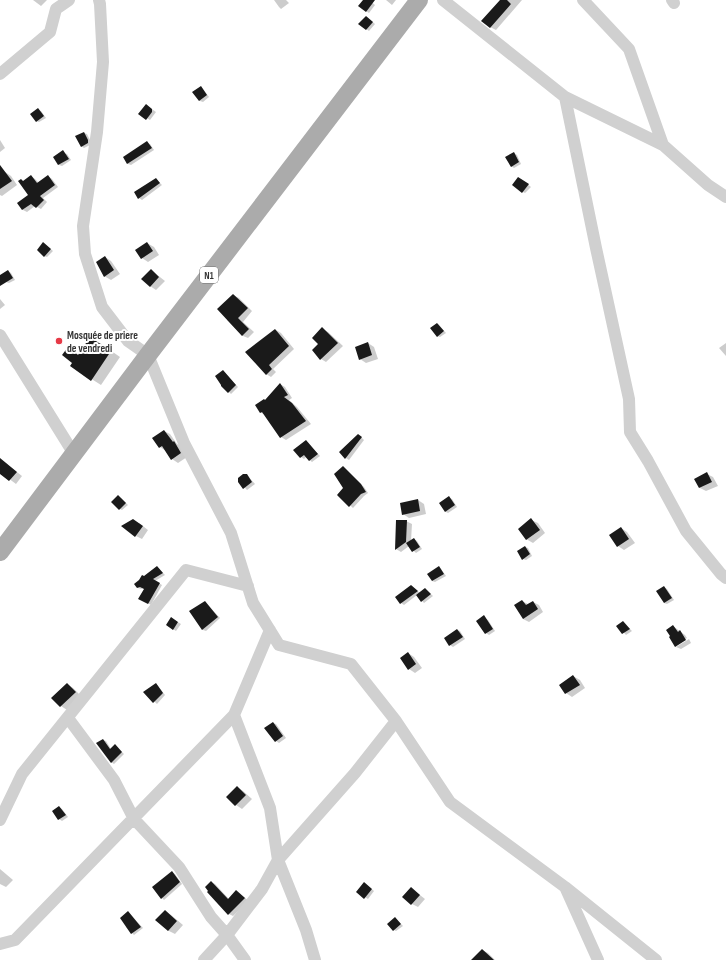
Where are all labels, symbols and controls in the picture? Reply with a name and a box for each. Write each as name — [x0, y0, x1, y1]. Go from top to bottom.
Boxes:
road number: N1 — [200, 267, 218, 283]
place label: Mosquée de priere de vendredi — [67, 329, 138, 355]
marker: Mosquée de priere de vendredi — [54, 336, 64, 346]

